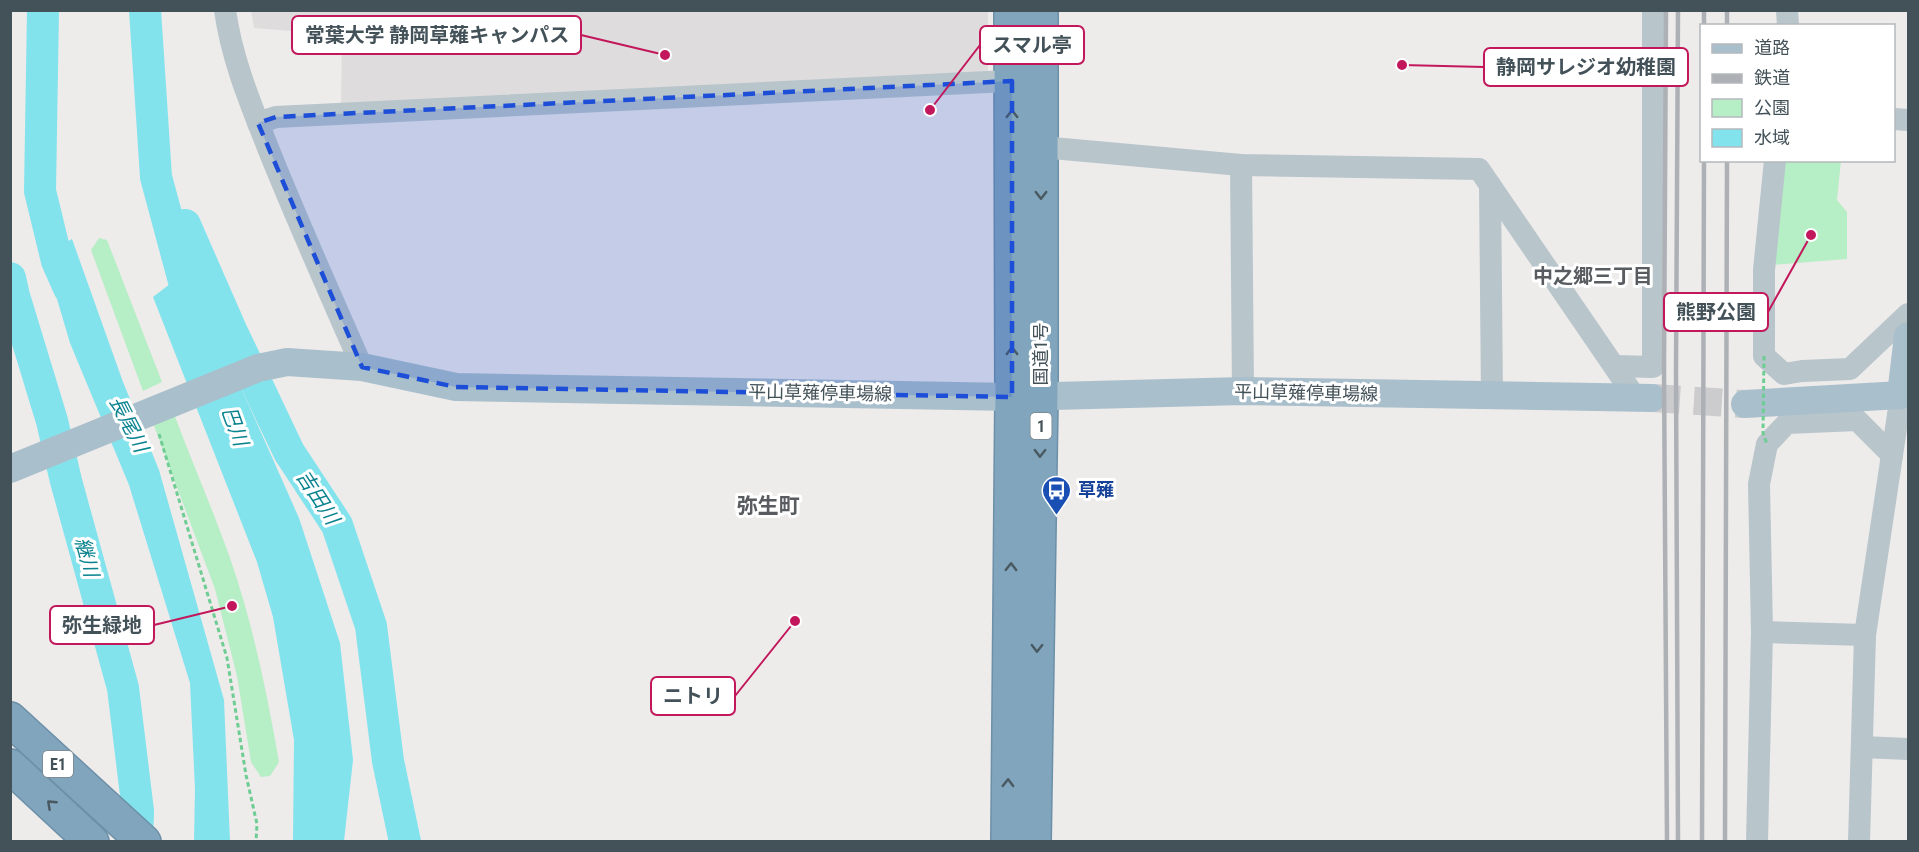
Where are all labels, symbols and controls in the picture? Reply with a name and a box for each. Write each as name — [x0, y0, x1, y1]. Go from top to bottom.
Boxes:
callout: 常葉大学 静岡草薙キャンパス — [292, 16, 581, 54]
text: 常葉大学 静岡草薙キャンパス — [305, 23, 569, 47]
legend — [1700, 24, 1895, 162]
callout: スマル亭 — [980, 26, 1084, 64]
text: スマル亭 — [992, 33, 1072, 57]
text: 道路 — [1754, 37, 1790, 58]
callout: 静岡サレジオ幼稚園 — [1484, 48, 1688, 86]
text: 静岡サレジオ幼稚園 — [1496, 55, 1676, 79]
text: 鉄道 — [1754, 67, 1790, 88]
text: 公園 — [1754, 97, 1790, 118]
one-way arrow — [1006, 110, 1018, 119]
text: 水域 — [1754, 127, 1790, 148]
one-way arrow — [1035, 190, 1047, 199]
district label: 中之郷三丁目 — [1533, 264, 1653, 288]
callout: 熊野公園 — [1664, 293, 1768, 331]
text: 熊野公園 — [1676, 300, 1756, 324]
street label: 国道1号 — [1030, 323, 1051, 385]
one-way arrow — [1006, 347, 1018, 356]
street label: 平山草薙停車場線 — [748, 381, 892, 404]
street label: 平山草薙停車場線 — [1234, 381, 1378, 404]
water label: 長尾川 — [105, 392, 154, 458]
water label: 巴川 — [217, 403, 254, 451]
road number: 1 — [1030, 413, 1052, 439]
one-way arrow — [1034, 448, 1047, 457]
water label: 吉田川 — [292, 465, 345, 530]
bus stop icon: 草薙 — [1041, 474, 1073, 516]
place label: 草薙 — [1078, 479, 1114, 500]
district label: 弥生町 — [737, 494, 800, 518]
water label: 継川 — [70, 535, 104, 581]
one-way arrow — [1005, 563, 1017, 572]
callout: 弥生緑地 — [50, 606, 154, 644]
text: 弥生緑地 — [62, 613, 142, 637]
one-way arrow — [1031, 643, 1043, 652]
callout: ニトリ — [651, 677, 735, 715]
text: ニトリ — [663, 684, 723, 708]
road number: E1 — [43, 751, 73, 777]
one-way arrow — [1002, 779, 1015, 788]
one-way arrow — [47, 800, 58, 811]

